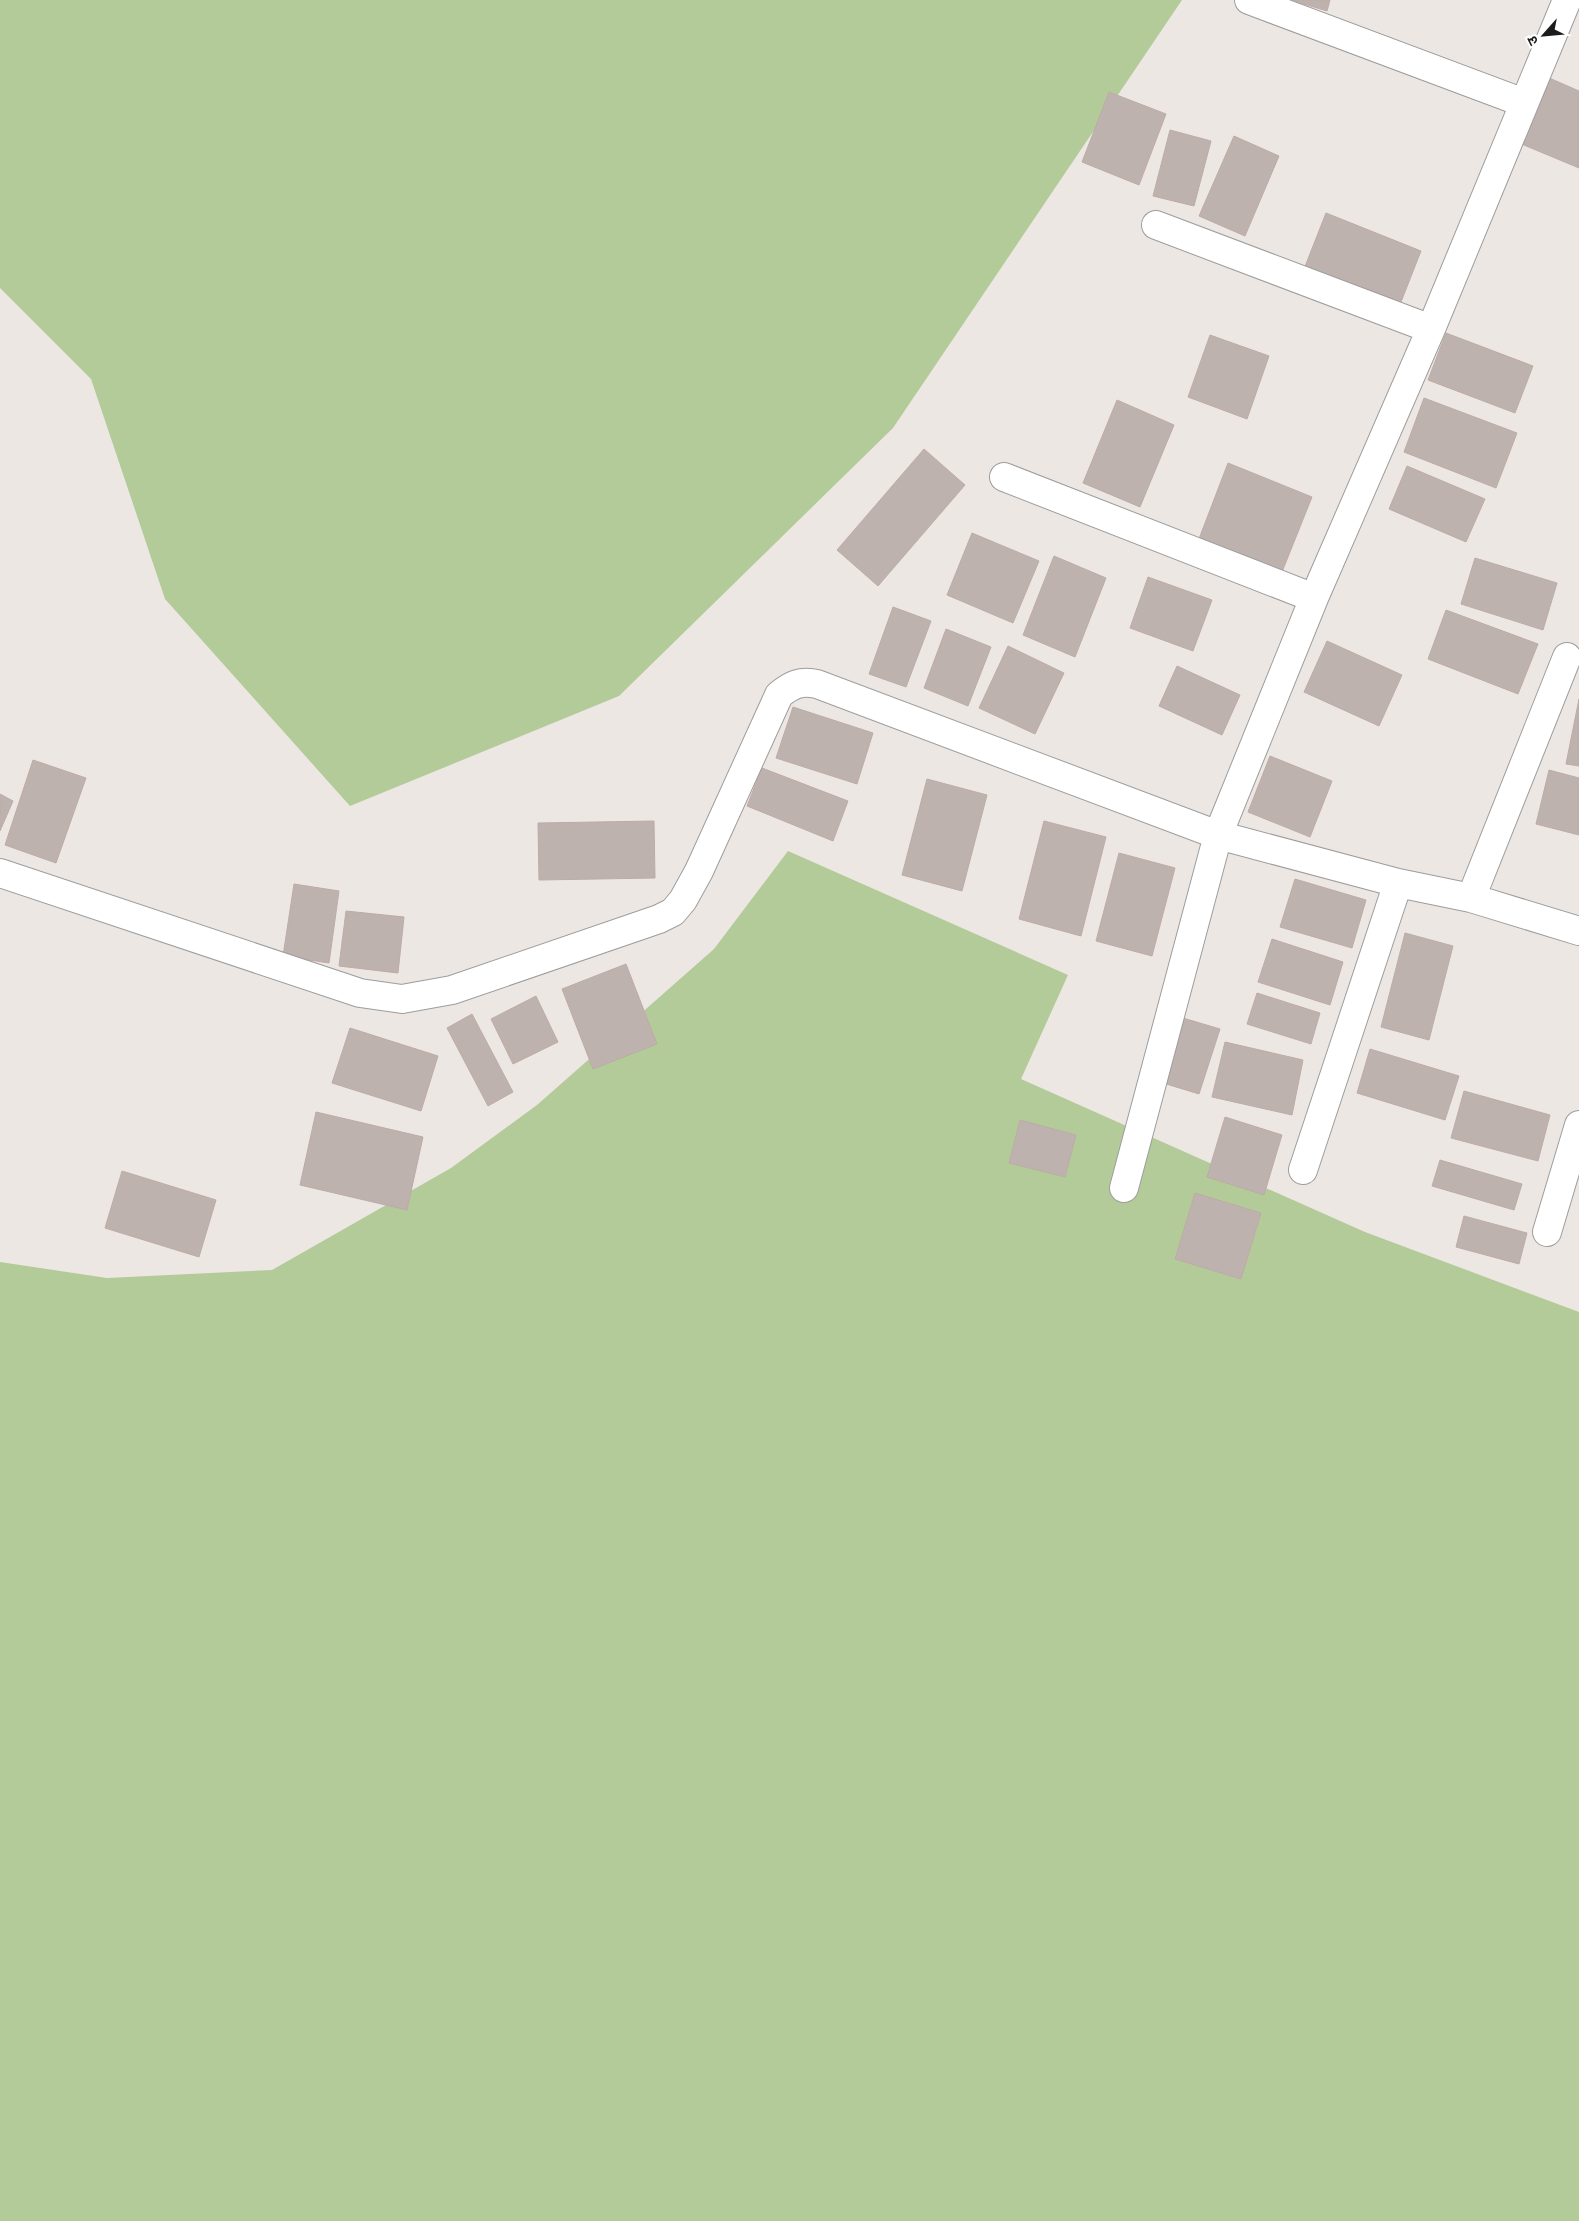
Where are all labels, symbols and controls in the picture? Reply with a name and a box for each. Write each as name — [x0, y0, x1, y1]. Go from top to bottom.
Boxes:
north arrow — [1519, 10, 1569, 60]
text: उ — [1522, 32, 1542, 49]

